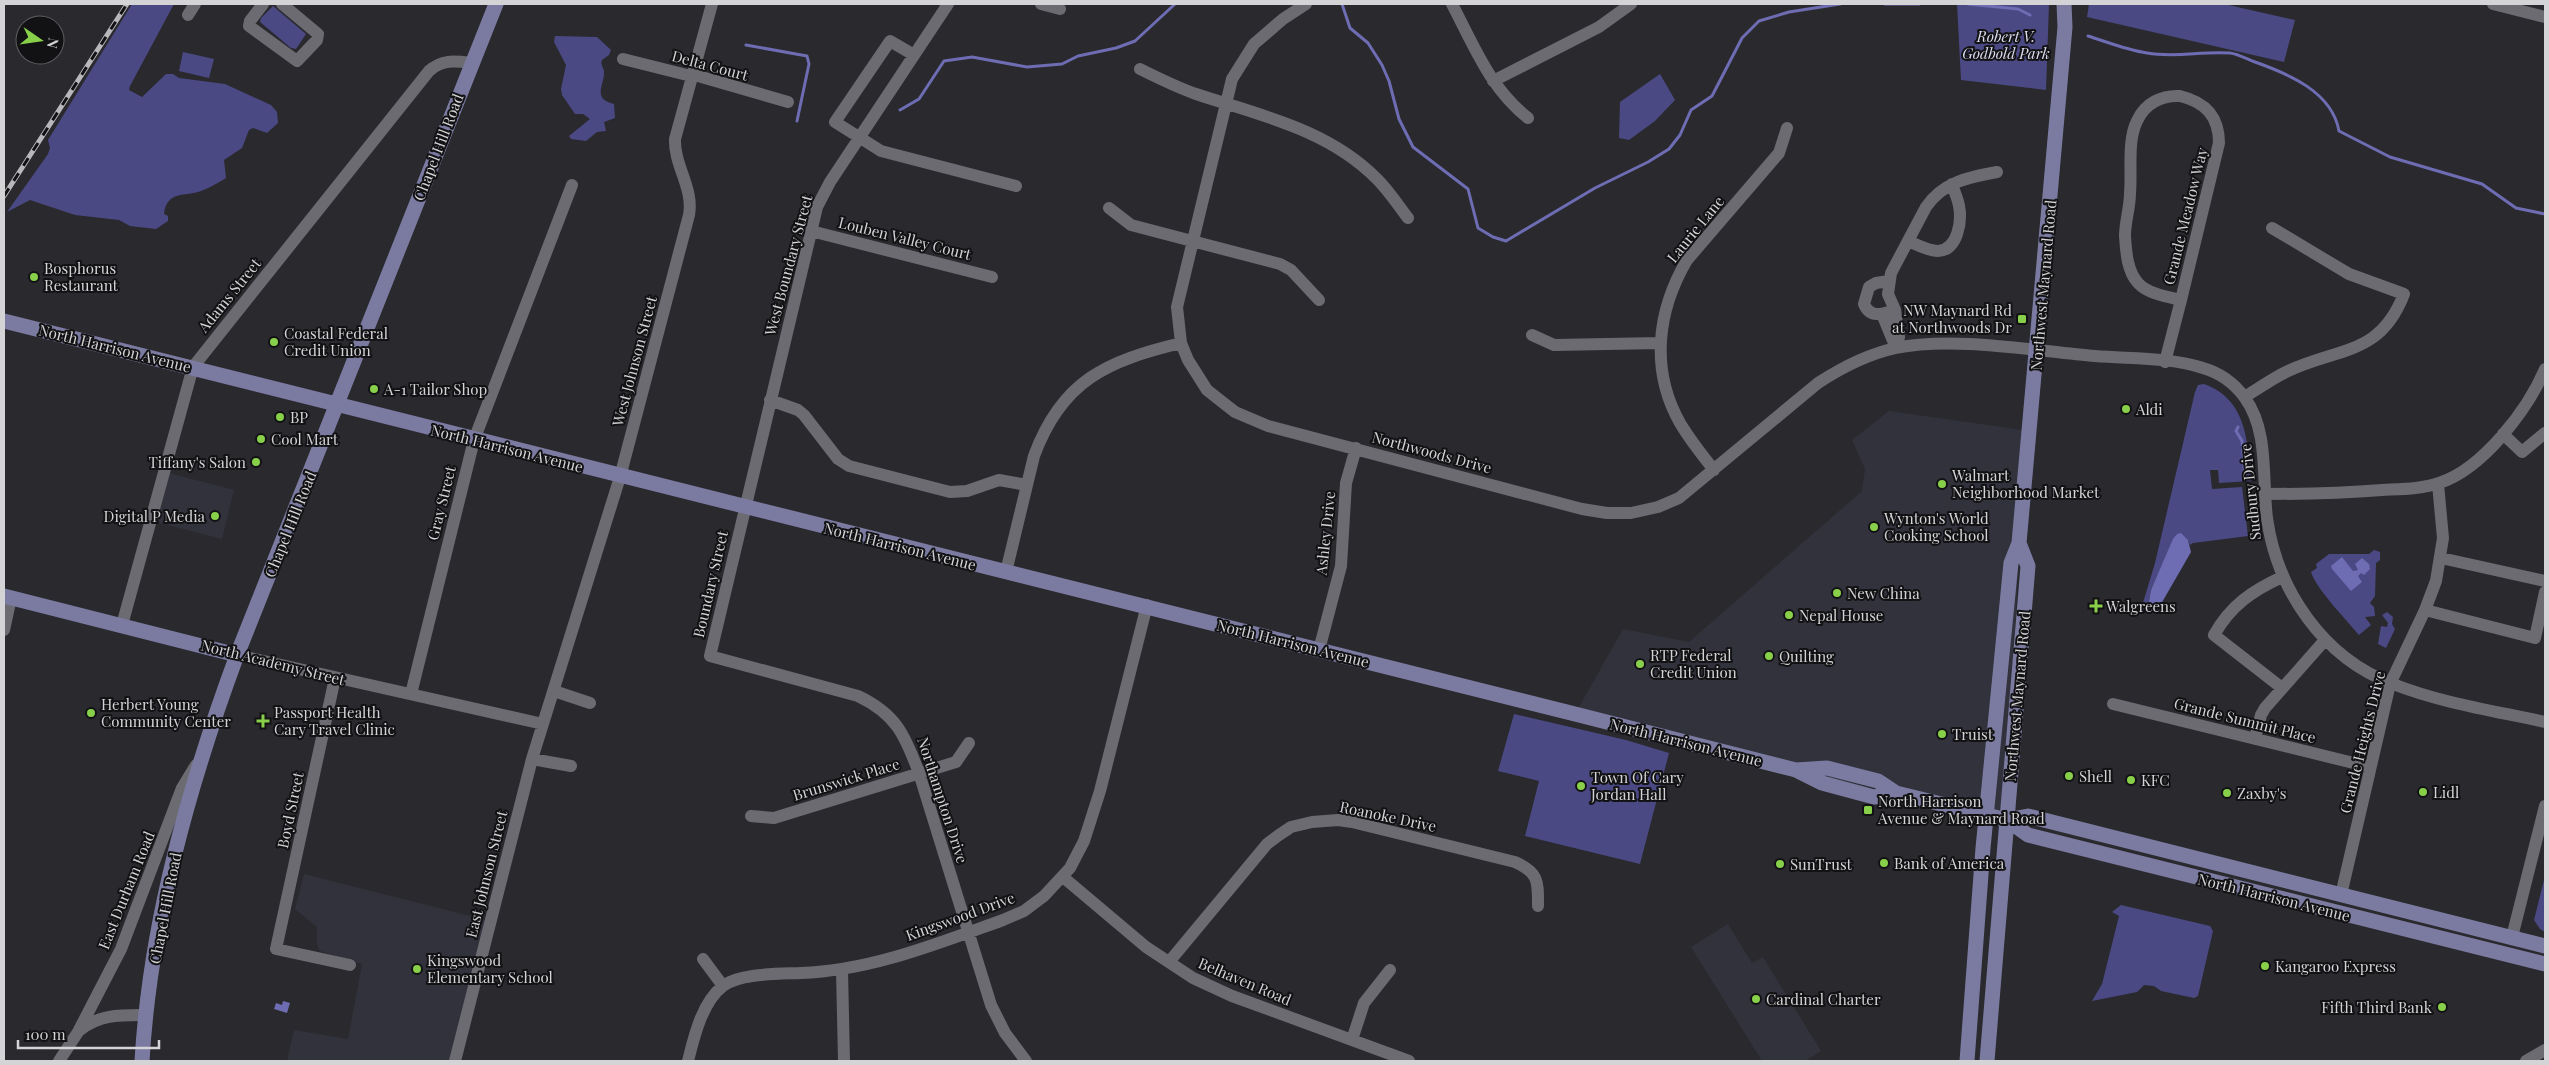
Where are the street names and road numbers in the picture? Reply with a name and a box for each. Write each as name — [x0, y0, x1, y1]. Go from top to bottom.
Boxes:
street label: Delta Court — [670, 45, 751, 85]
street label: Chapel Hill Road — [408, 90, 468, 203]
street label: Grande Meadow Way — [2158, 145, 2212, 287]
street label: West Boundary Street — [759, 192, 817, 339]
street label: Laurie Lane — [1662, 192, 1728, 266]
street label: Northwest Maynard Road — [2026, 199, 2060, 371]
street label: Louben Valley Court — [837, 212, 974, 264]
street label: Adams Street — [192, 253, 265, 337]
street label: West Johnson Street — [607, 293, 661, 429]
street label: North Harrison Avenue — [37, 319, 193, 377]
street label: North Harrison Avenue — [429, 419, 585, 477]
street label: Northwoods Drive — [1370, 426, 1494, 478]
street label: Sudbury Drive — [2235, 443, 2265, 541]
street label: Gray Street — [422, 463, 460, 542]
street label: Chapel Hill Road — [260, 468, 321, 580]
street label: Ashley Drive — [1311, 490, 1339, 577]
street label: North Harrison Avenue — [822, 517, 978, 575]
street label: Boundary Street — [688, 528, 732, 639]
street label: Northwest Maynard Road — [2000, 610, 2034, 782]
street label: North Harrison Avenue — [1215, 614, 1371, 672]
street label: North Academy Street — [199, 634, 348, 690]
street label: Grande Heights Drive — [2335, 669, 2389, 815]
street label: Grande Summit Place — [2172, 693, 2318, 747]
street label: North Harrison Avenue — [1608, 713, 1764, 771]
street label: Northampton Drive — [913, 734, 973, 866]
street label: Brunswick Place — [790, 753, 902, 805]
street label: Boyd Street — [272, 769, 308, 850]
street label: Roanoke Drive — [1338, 796, 1438, 836]
street label: East Johnson Street — [461, 808, 512, 940]
street label: East Durham Road — [93, 828, 159, 952]
street label: Chapel Hill Road — [144, 850, 186, 965]
street label: North Harrison Avenue — [2196, 868, 2352, 926]
street label: Kingswood Drive — [903, 887, 1017, 945]
street label: Belhaven Road — [1196, 952, 1295, 1010]

